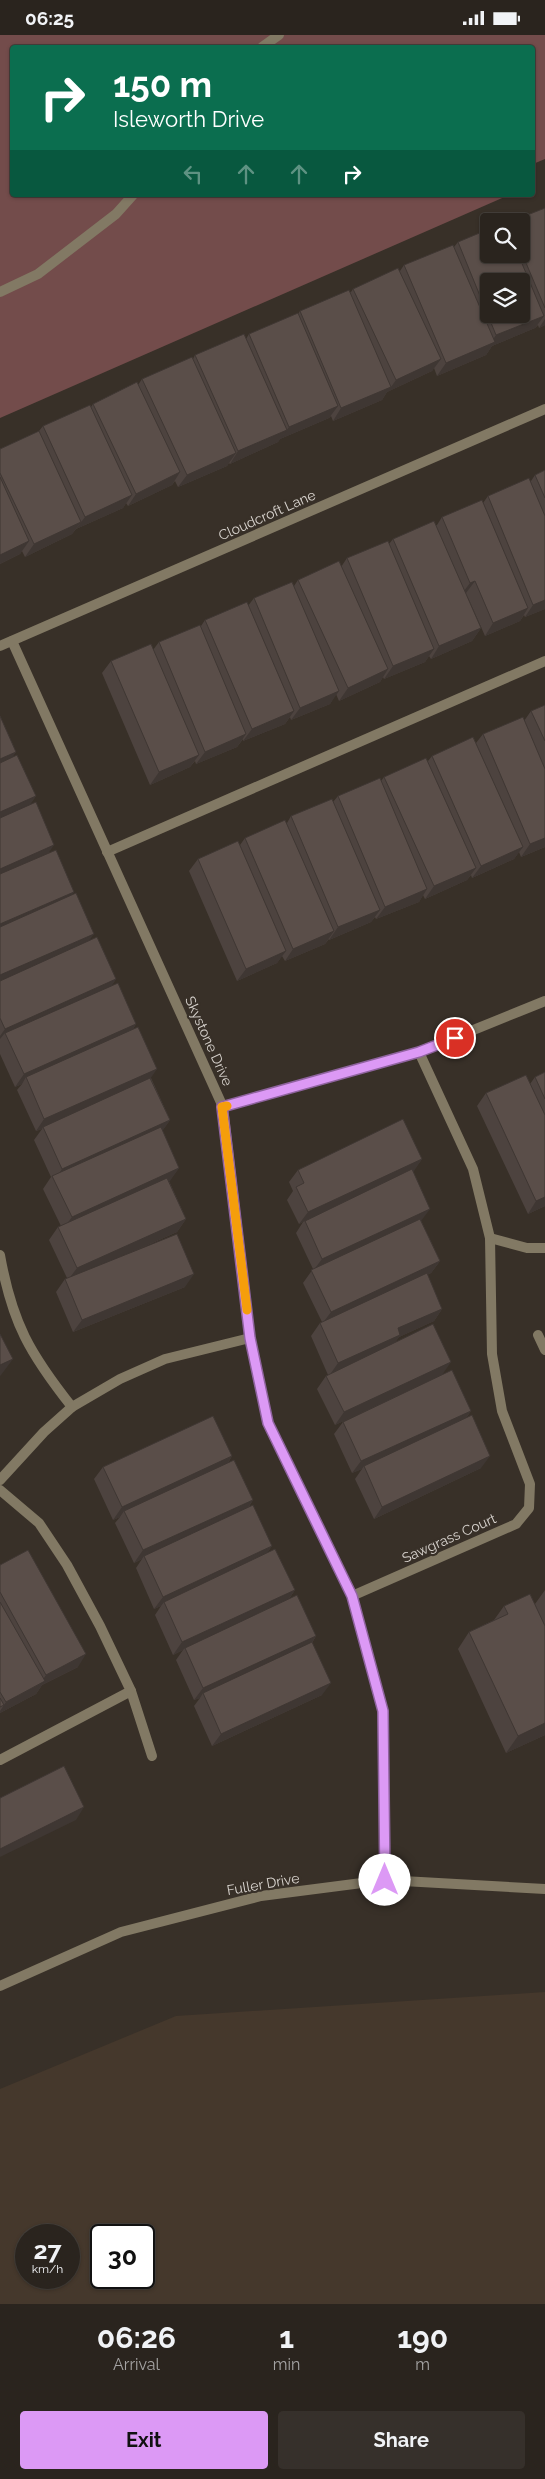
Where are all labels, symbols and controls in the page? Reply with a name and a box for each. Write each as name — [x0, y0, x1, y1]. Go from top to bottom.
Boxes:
text: 06:25 — [25, 7, 74, 29]
text: 150 m — [113, 64, 212, 105]
icon: right — [30, 65, 95, 130]
text: Isleworth Drive — [113, 106, 264, 132]
icon: left — [179, 160, 207, 188]
icon: ahead — [232, 160, 260, 188]
icon: ahead — [285, 160, 313, 188]
icon: right — [338, 160, 366, 188]
map controls — [480, 213, 530, 323]
button: search — [480, 213, 530, 263]
button: layers — [480, 273, 530, 323]
street label: Cloudcroft Lane — [216, 486, 318, 544]
street label: Skystone Drive — [182, 994, 236, 1088]
pin — [434, 1017, 476, 1059]
icon: arrive — [441, 1024, 469, 1052]
street label: Sawgrass Court — [400, 1510, 499, 1566]
position arrow — [358, 1853, 410, 1905]
street label: Fuller Drive — [225, 1870, 301, 1898]
speed limit sign: 30 — [90, 2224, 155, 2289]
text: 27 — [33, 2235, 62, 2265]
text: km/h — [32, 2262, 63, 2276]
text: 06:26 — [97, 2320, 176, 2355]
text: 1 — [279, 2320, 294, 2355]
text: 190 — [397, 2320, 448, 2355]
text: Arrival — [113, 2355, 160, 2374]
text: min — [273, 2355, 300, 2374]
text: m — [415, 2355, 430, 2374]
button: Exit — [20, 2411, 268, 2469]
button: Share — [278, 2411, 525, 2469]

